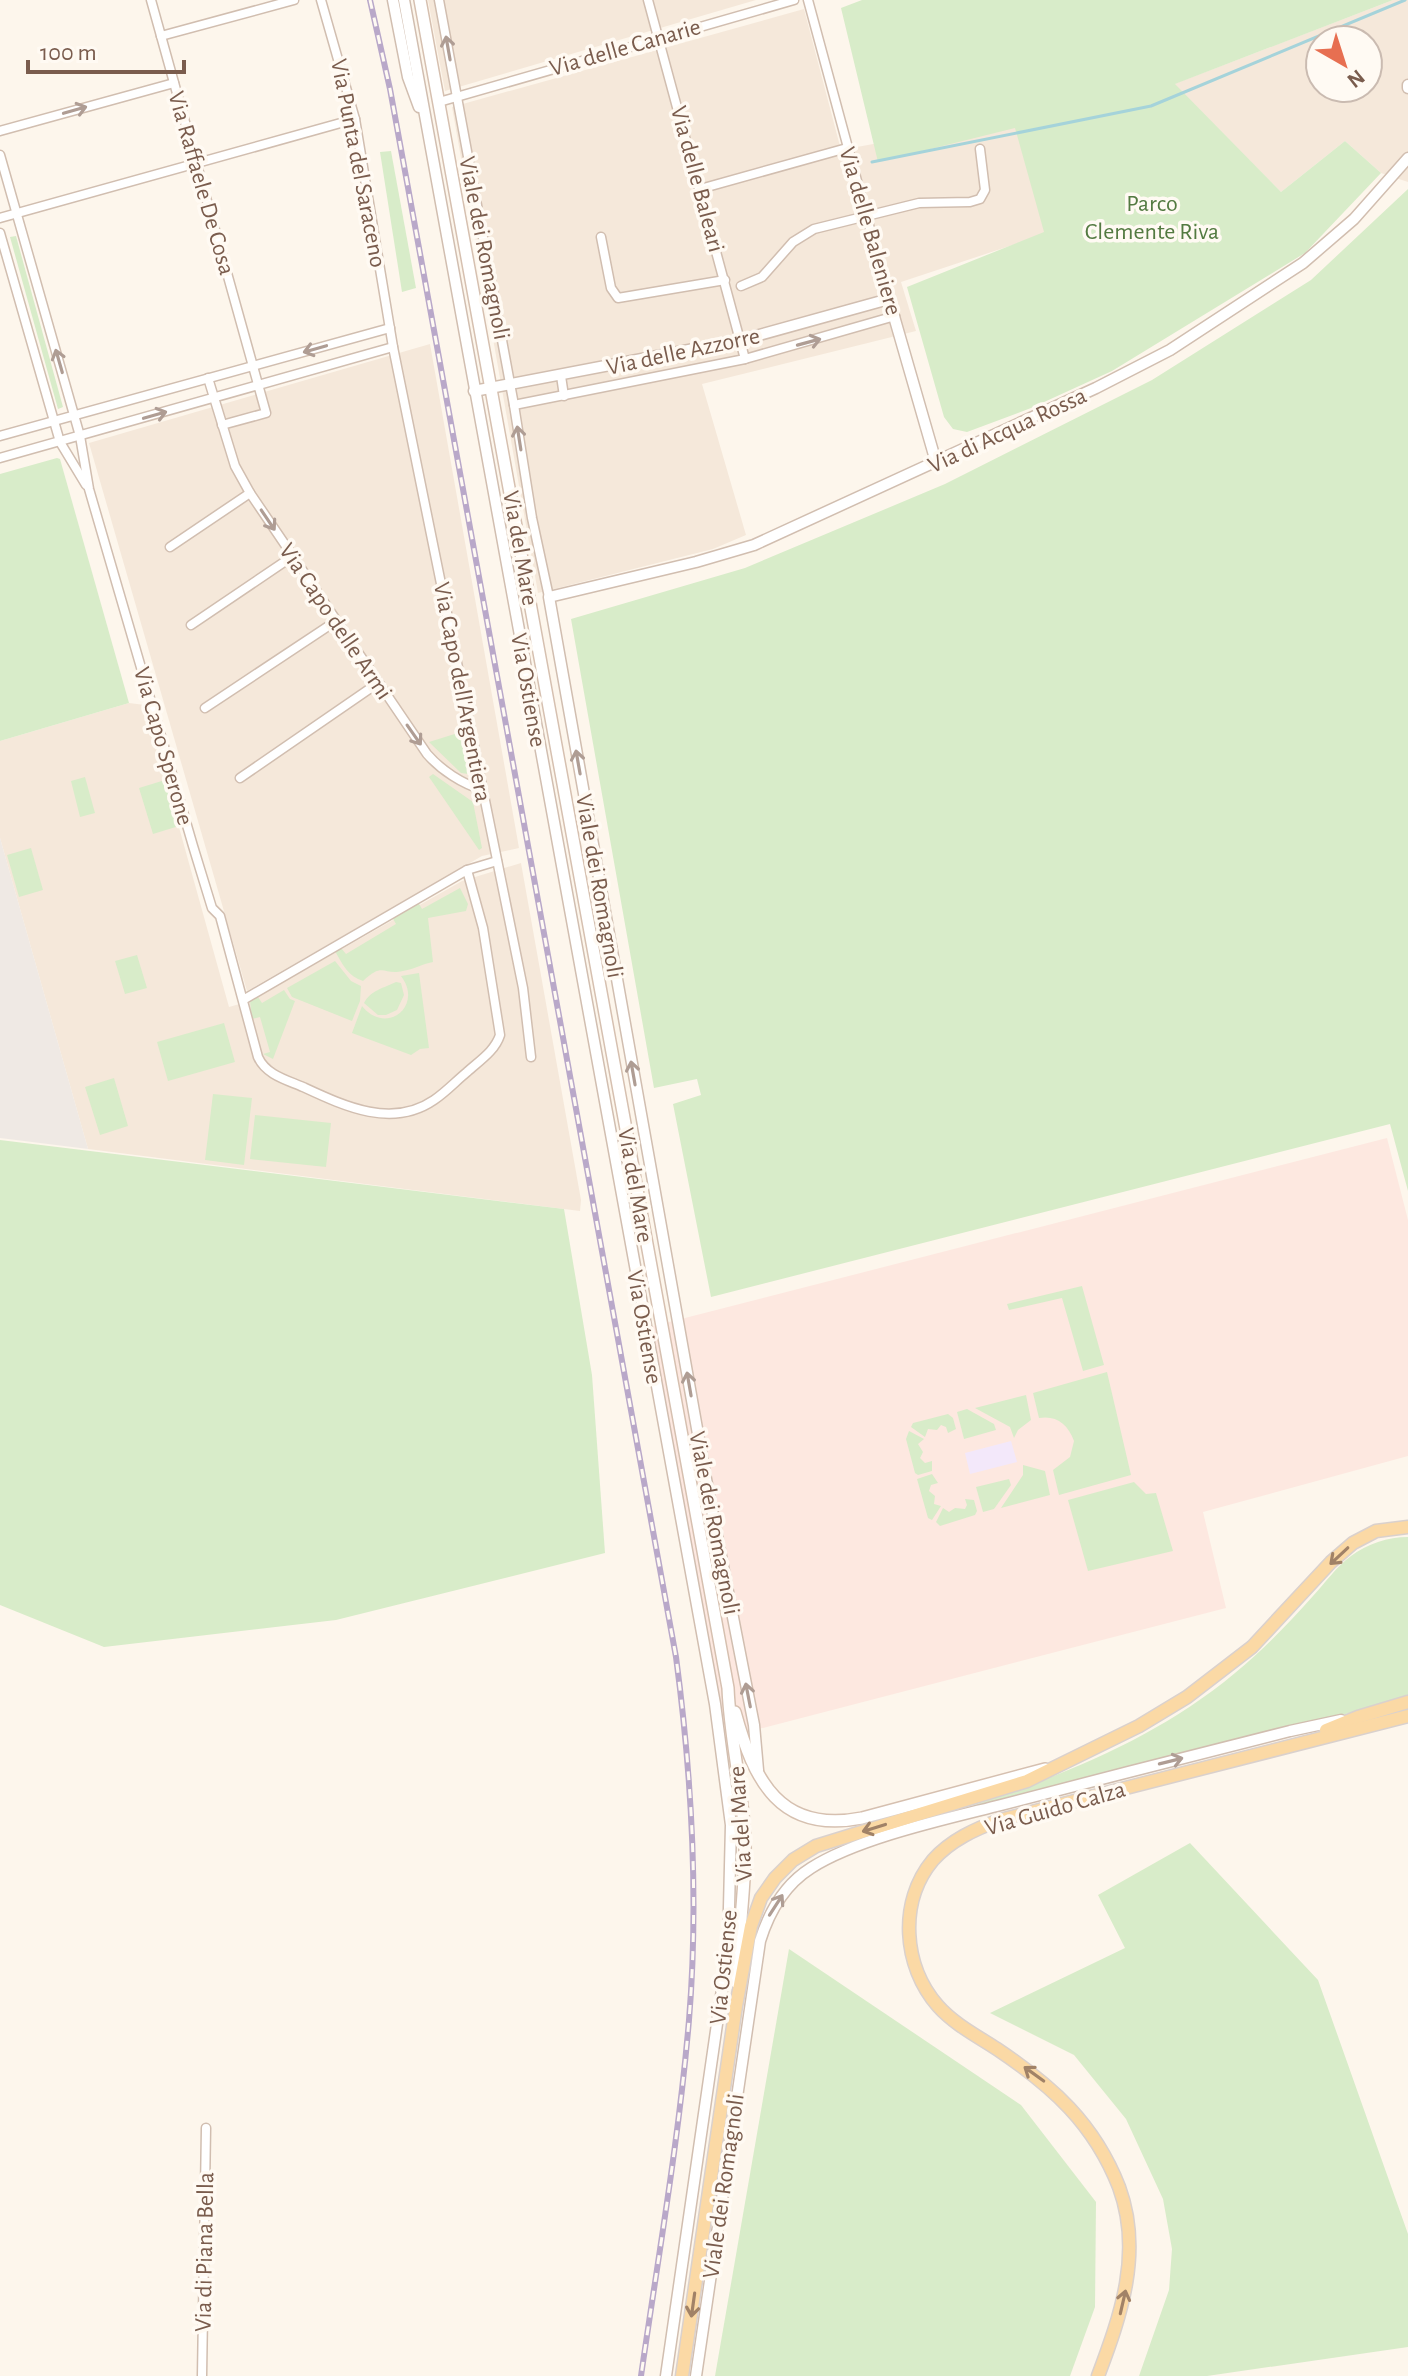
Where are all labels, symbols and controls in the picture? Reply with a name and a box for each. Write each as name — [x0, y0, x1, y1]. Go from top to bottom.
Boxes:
street label: Via delle Canarie — [547, 15, 704, 81]
scale bar — [28, 24, 184, 74]
north arrow — [1304, 24, 1384, 104]
one-way arrow — [440, 36, 455, 61]
text: 100 m — [40, 41, 97, 65]
street label: Via Punta del Saraceno — [326, 57, 390, 269]
text: N — [1343, 65, 1369, 92]
street label: Via Raffaele De Cosa — [163, 89, 239, 278]
one-way arrow — [62, 102, 88, 117]
street label: Via delle Baleari — [666, 104, 728, 255]
street label: Via delle Baleniere — [835, 144, 906, 318]
street label: Viale dei Romagnoli — [454, 154, 514, 342]
park label: Parco Clemente Riva — [1085, 192, 1219, 244]
street label: Via delle Azzorre — [604, 324, 762, 380]
one-way arrow — [796, 334, 822, 349]
one-way arrow — [302, 342, 328, 357]
one-way arrow — [51, 349, 66, 375]
street label: Via di Acqua Rossa — [924, 384, 1090, 478]
one-way arrow — [142, 407, 168, 422]
one-way arrow — [511, 426, 526, 451]
street label: Via del Mare — [498, 489, 542, 607]
one-way arrow — [260, 508, 276, 530]
street label: Via Capo delle Armi — [274, 539, 396, 704]
street label: Via Capo dell'Argentiera — [429, 580, 495, 804]
street label: Via Ostiense — [506, 631, 550, 749]
street label: Via Capo Sperone — [129, 665, 197, 828]
one-way arrow — [406, 724, 422, 746]
one-way arrow — [570, 750, 585, 775]
street label: Viale dei Romagnoli — [571, 792, 627, 980]
one-way arrow — [625, 1061, 640, 1086]
street label: Via del Mare — [613, 1126, 657, 1244]
street label: Via Ostiense — [622, 1268, 666, 1386]
one-way arrow — [680, 1372, 695, 1398]
street label: Viale dei Romagnoli — [684, 1429, 744, 1617]
one-way arrow — [1329, 1546, 1349, 1564]
one-way arrow — [739, 1682, 754, 1708]
one-way arrow — [1158, 1753, 1183, 1768]
street label: Via del Mare — [725, 1765, 757, 1883]
street label: Via Guido Calza — [982, 1777, 1128, 1840]
one-way arrow — [861, 1821, 887, 1836]
one-way arrow — [768, 1894, 784, 1917]
street label: Via Ostiense — [706, 1908, 742, 2026]
one-way arrow — [1024, 2066, 1045, 2083]
street label: Viale dei Romagnoli — [699, 2092, 749, 2280]
street label: Via di Piana Bella — [192, 2172, 218, 2332]
one-way arrow — [1116, 2290, 1131, 2316]
one-way arrow — [684, 2292, 699, 2317]

